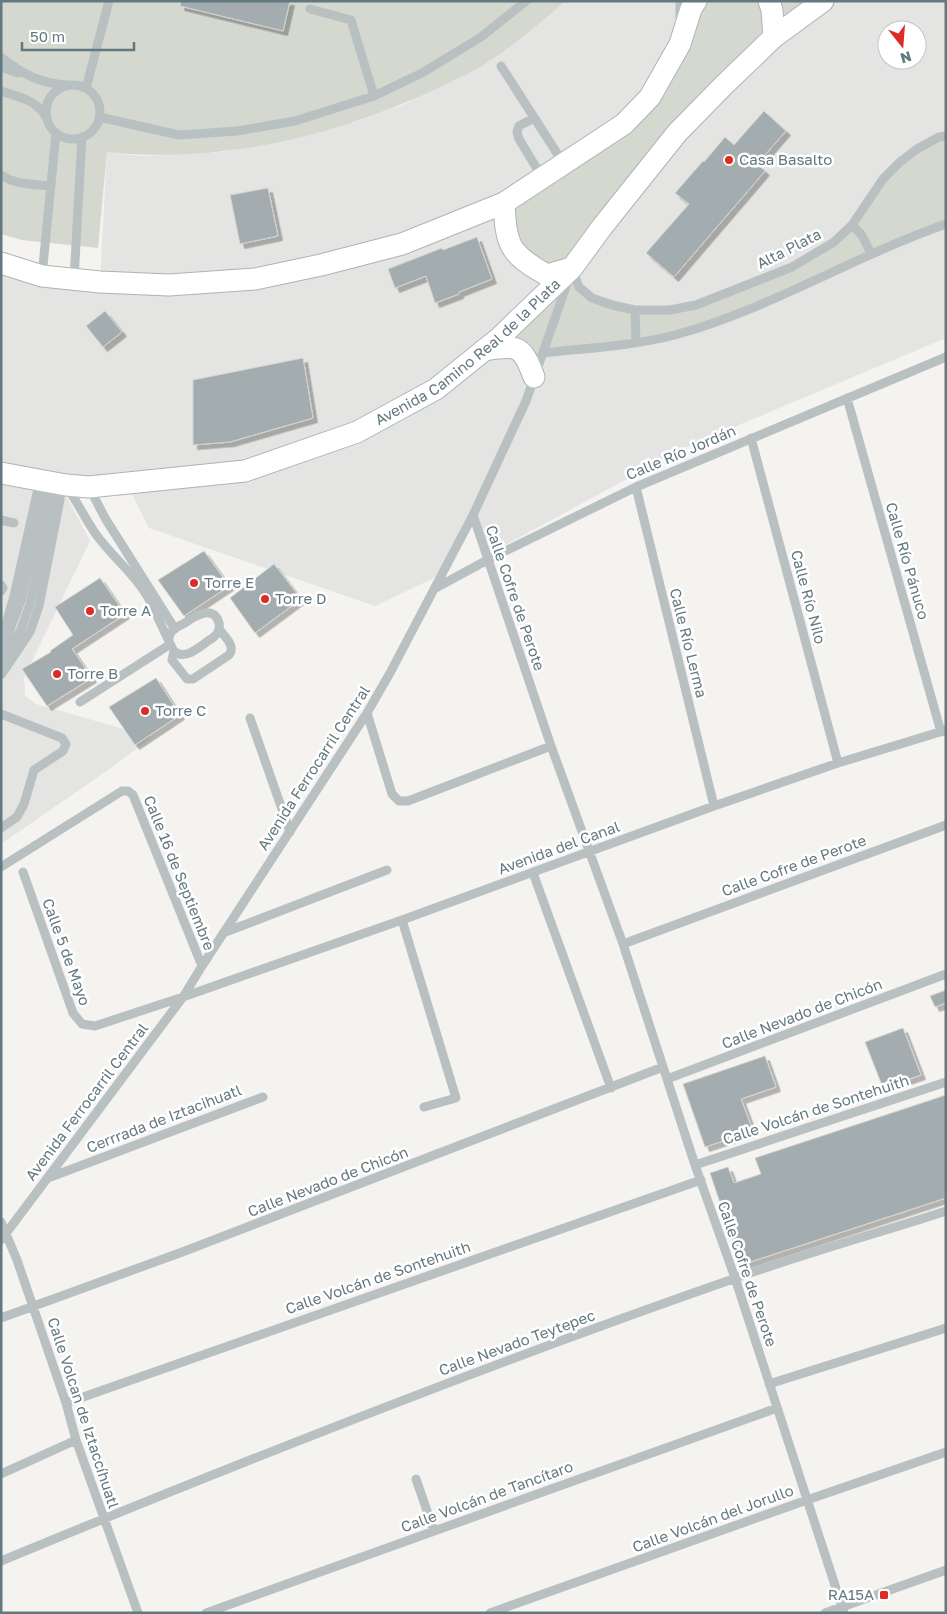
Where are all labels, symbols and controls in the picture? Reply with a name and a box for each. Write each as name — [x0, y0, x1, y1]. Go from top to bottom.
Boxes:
scale bar — [22, 20, 135, 52]
north arrow — [877, 20, 927, 70]
text: 50 m — [30, 27, 65, 45]
text: N — [898, 48, 914, 68]
place label: Casa Basalto — [739, 150, 832, 168]
marker: Casa Basalto — [723, 154, 735, 166]
street label: Alta Plata — [753, 224, 824, 272]
street label: Avenida Camino Real de la Plata — [372, 274, 564, 429]
street label: Calle Río Jordán — [623, 421, 738, 483]
street label: Calle Río Pánuco — [883, 500, 933, 621]
street label: Calle Cofre de Perote — [483, 523, 549, 673]
street label: Calle Río Nilo — [788, 548, 830, 646]
place label: Torre E — [204, 573, 254, 591]
marker: Torre E — [188, 577, 200, 589]
street label: Calle Río Lerma — [667, 586, 711, 699]
place label: Torre D — [275, 589, 326, 607]
marker: Torre D — [259, 593, 271, 605]
place label: Torre A — [100, 601, 151, 619]
marker: Torre A — [84, 605, 96, 617]
place label: Torre B — [67, 664, 118, 682]
marker: Torre B — [51, 668, 63, 680]
street label: Avenida Ferrocarril Central — [253, 682, 373, 853]
place label: Torre C — [155, 701, 206, 719]
marker: Torre C — [139, 705, 151, 717]
street label: Calle 16 de Septiembre — [141, 793, 219, 953]
street label: Avenida del Canal — [495, 817, 622, 877]
street label: Calle Cofre de Perote — [719, 830, 869, 900]
street label: Calle 5 de Mayo — [39, 896, 95, 1008]
street label: Calle Nevado de Chicón — [719, 974, 884, 1052]
street label: Avenida Ferrocarril Central — [21, 1019, 151, 1184]
street label: Calle Volcán de Sontehuith — [720, 1070, 911, 1148]
street label: Cerrrada de Iztacihuatl — [84, 1080, 244, 1156]
street label: Calle Nevado de Chicón — [245, 1142, 410, 1220]
street label: Calle Cofre de Perote — [715, 1199, 781, 1349]
street label: Calle Volcán de Sontehuith — [283, 1237, 473, 1317]
street label: Calle Nevado Teytepec — [436, 1305, 597, 1379]
street label: Calle Volcan de Iztaccíhuatl — [45, 1315, 123, 1511]
street label: Calle Volcán de Tancítaro — [398, 1457, 575, 1536]
street label: Calle Volcán del Jorullo — [630, 1480, 796, 1556]
place label: RA15A — [828, 1585, 874, 1603]
marker: RA15A — [878, 1589, 890, 1601]

